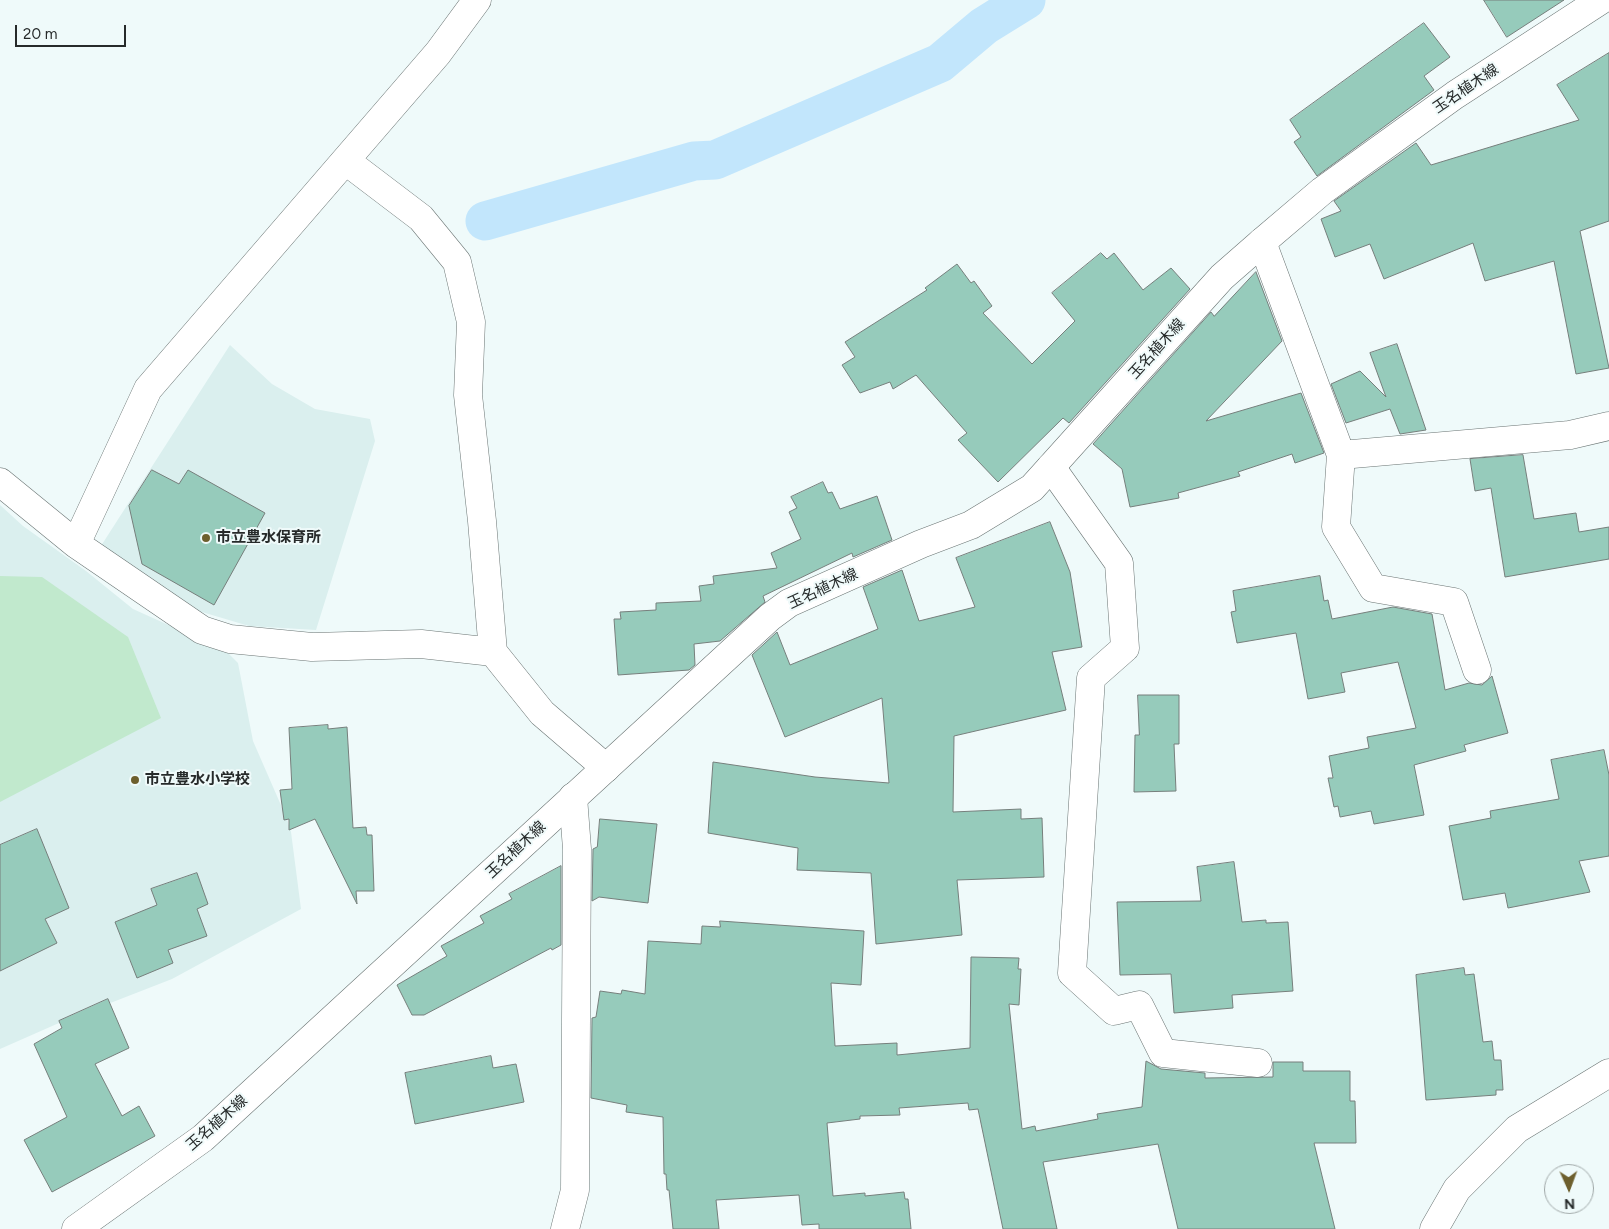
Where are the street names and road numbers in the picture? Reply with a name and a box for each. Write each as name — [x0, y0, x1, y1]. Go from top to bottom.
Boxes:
street label: 玉名植木線 — [1430, 61, 1502, 117]
street label: 玉名植木線 — [1125, 315, 1189, 383]
street label: 玉名植木線 — [785, 565, 861, 613]
street label: 玉名植木線 — [482, 818, 550, 882]
street label: 玉名植木線 — [183, 1092, 251, 1154]

